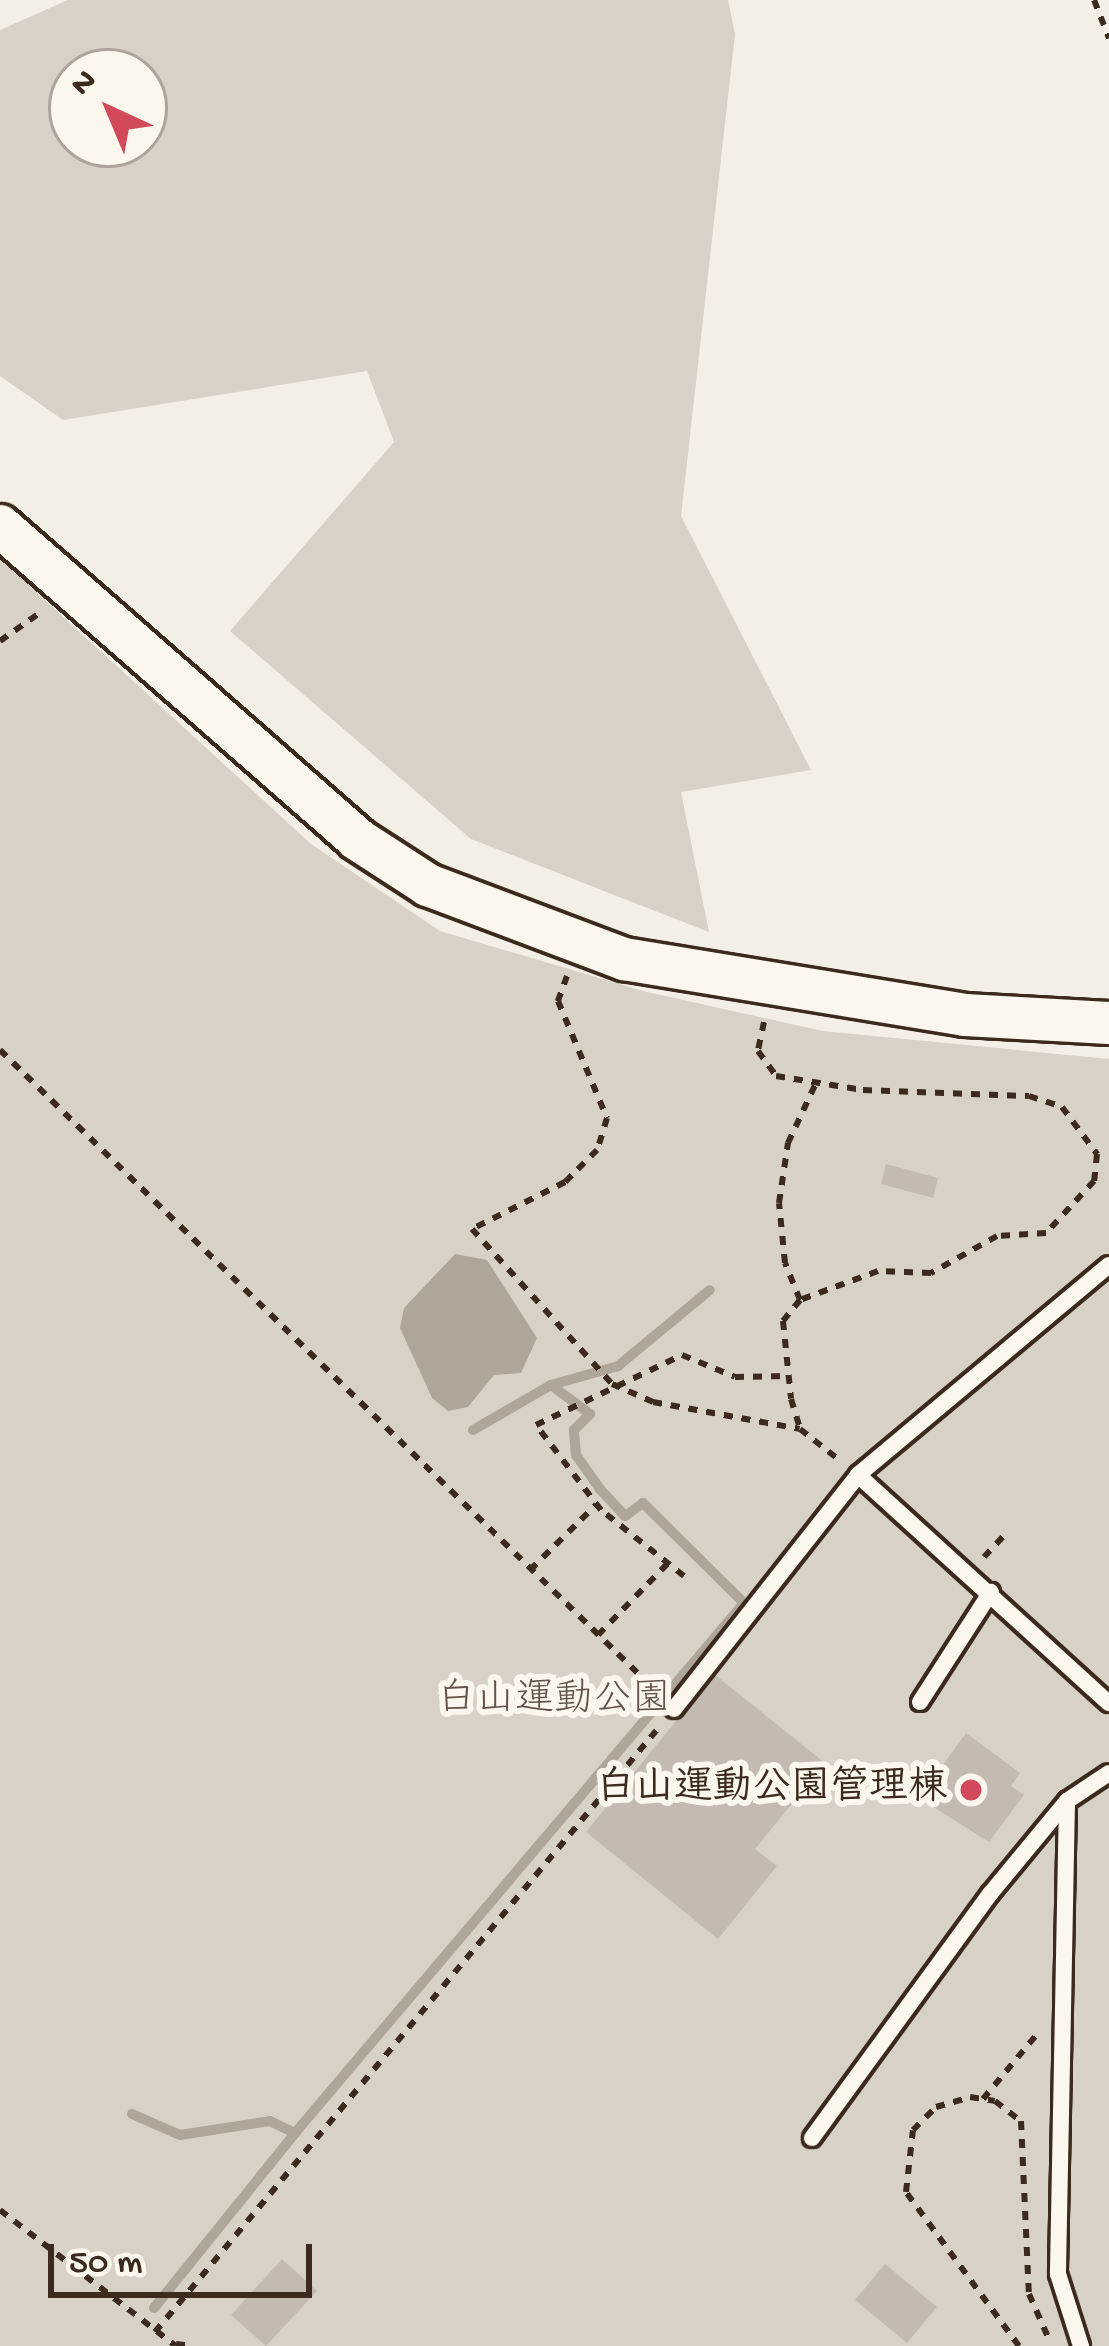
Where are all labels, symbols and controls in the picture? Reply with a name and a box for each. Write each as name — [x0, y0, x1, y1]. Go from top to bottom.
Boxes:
north arrow — [48, 48, 168, 168]
text: N — [64, 63, 106, 105]
park label: 白山運動公園 — [437, 1679, 671, 1725]
place label: 白山運動公園管理棟 — [596, 1767, 947, 1813]
marker: 白山運動公園管理棟 — [958, 1777, 984, 1803]
scale bar — [54, 2220, 318, 2294]
text: 50 m — [69, 2243, 142, 2286]

